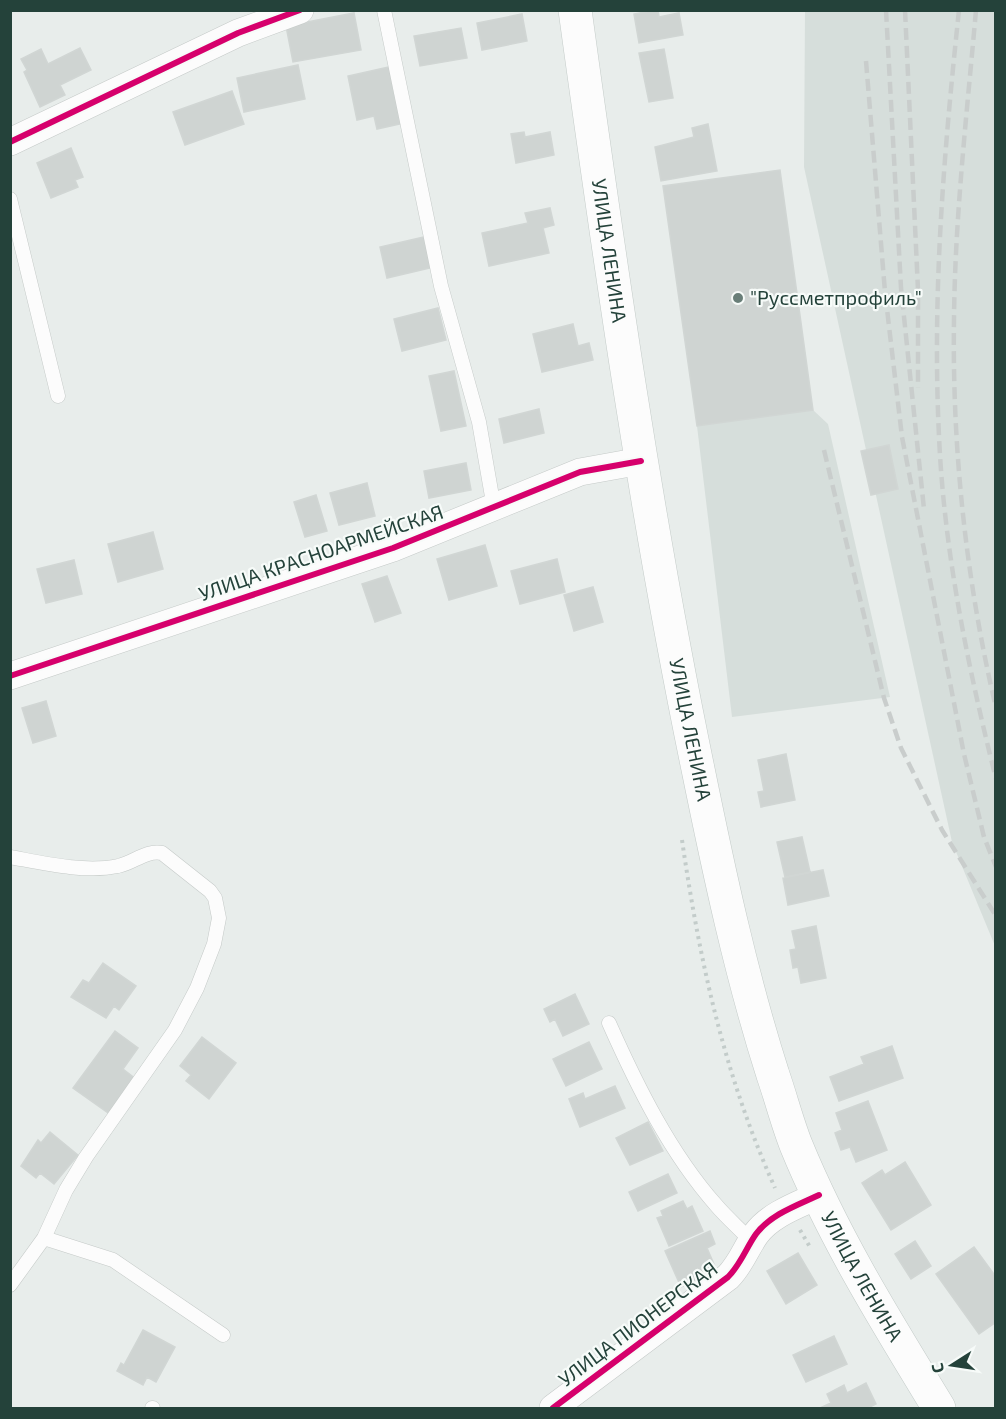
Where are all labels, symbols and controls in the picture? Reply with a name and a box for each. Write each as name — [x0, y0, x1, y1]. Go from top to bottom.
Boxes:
street label: УЛИЦА ЛЕНИНА — [588, 177, 633, 325]
place label: "Руссметпрофиль" — [750, 285, 922, 310]
marker: "Руссметпрофиль" — [731, 291, 745, 305]
street label: УЛИЦА КРАСНОАРМЕЙСКАЯ — [195, 499, 446, 605]
street label: УЛИЦА ЛЕНИНА — [665, 656, 717, 804]
street label: УЛИЦА ЛЕНИНА — [817, 1207, 909, 1346]
street label: УЛИЦА ПИОНЕРСКАЯ — [553, 1256, 722, 1391]
north arrow — [922, 1335, 982, 1395]
text: С — [927, 1362, 947, 1375]

